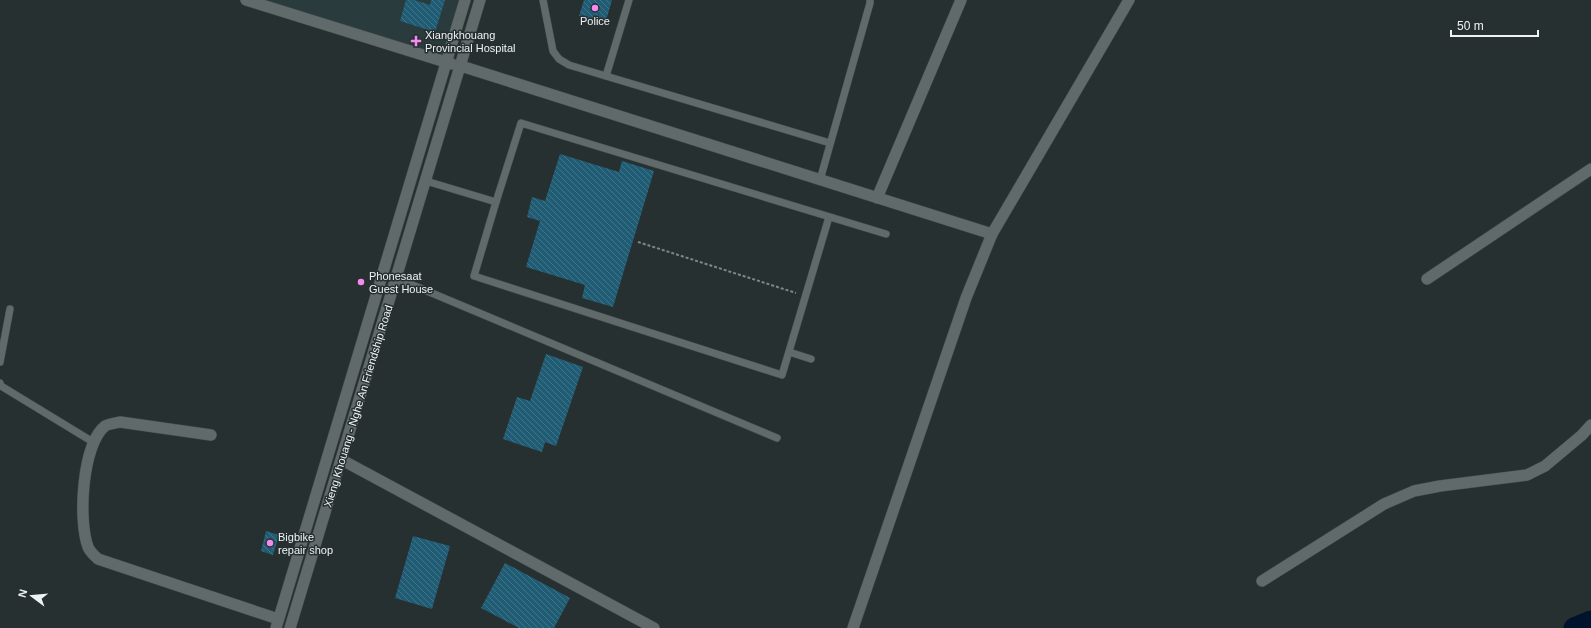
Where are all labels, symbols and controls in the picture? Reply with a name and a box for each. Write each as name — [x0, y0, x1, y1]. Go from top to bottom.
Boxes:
marker: Police — [590, 3, 600, 13]
scale bar — [1451, 12, 1538, 38]
place label: Police — [580, 15, 610, 27]
text: 50 m — [1457, 19, 1484, 33]
place label: Xiangkhouang Provincial Hospital — [425, 29, 515, 54]
marker: Xiangkhouang Provincial Hospital — [410, 35, 422, 47]
place label: Phonesaat Guest House — [369, 270, 433, 295]
marker: Phonesaat Guest House — [356, 277, 366, 287]
street label: Xieng Khouang - Nghe An Friendship Road — [321, 303, 395, 509]
place label: Bigbike repair shop — [278, 531, 333, 556]
marker: Bigbike repair shop — [265, 538, 275, 548]
north arrow — [12, 576, 52, 616]
text: N — [16, 588, 29, 599]

